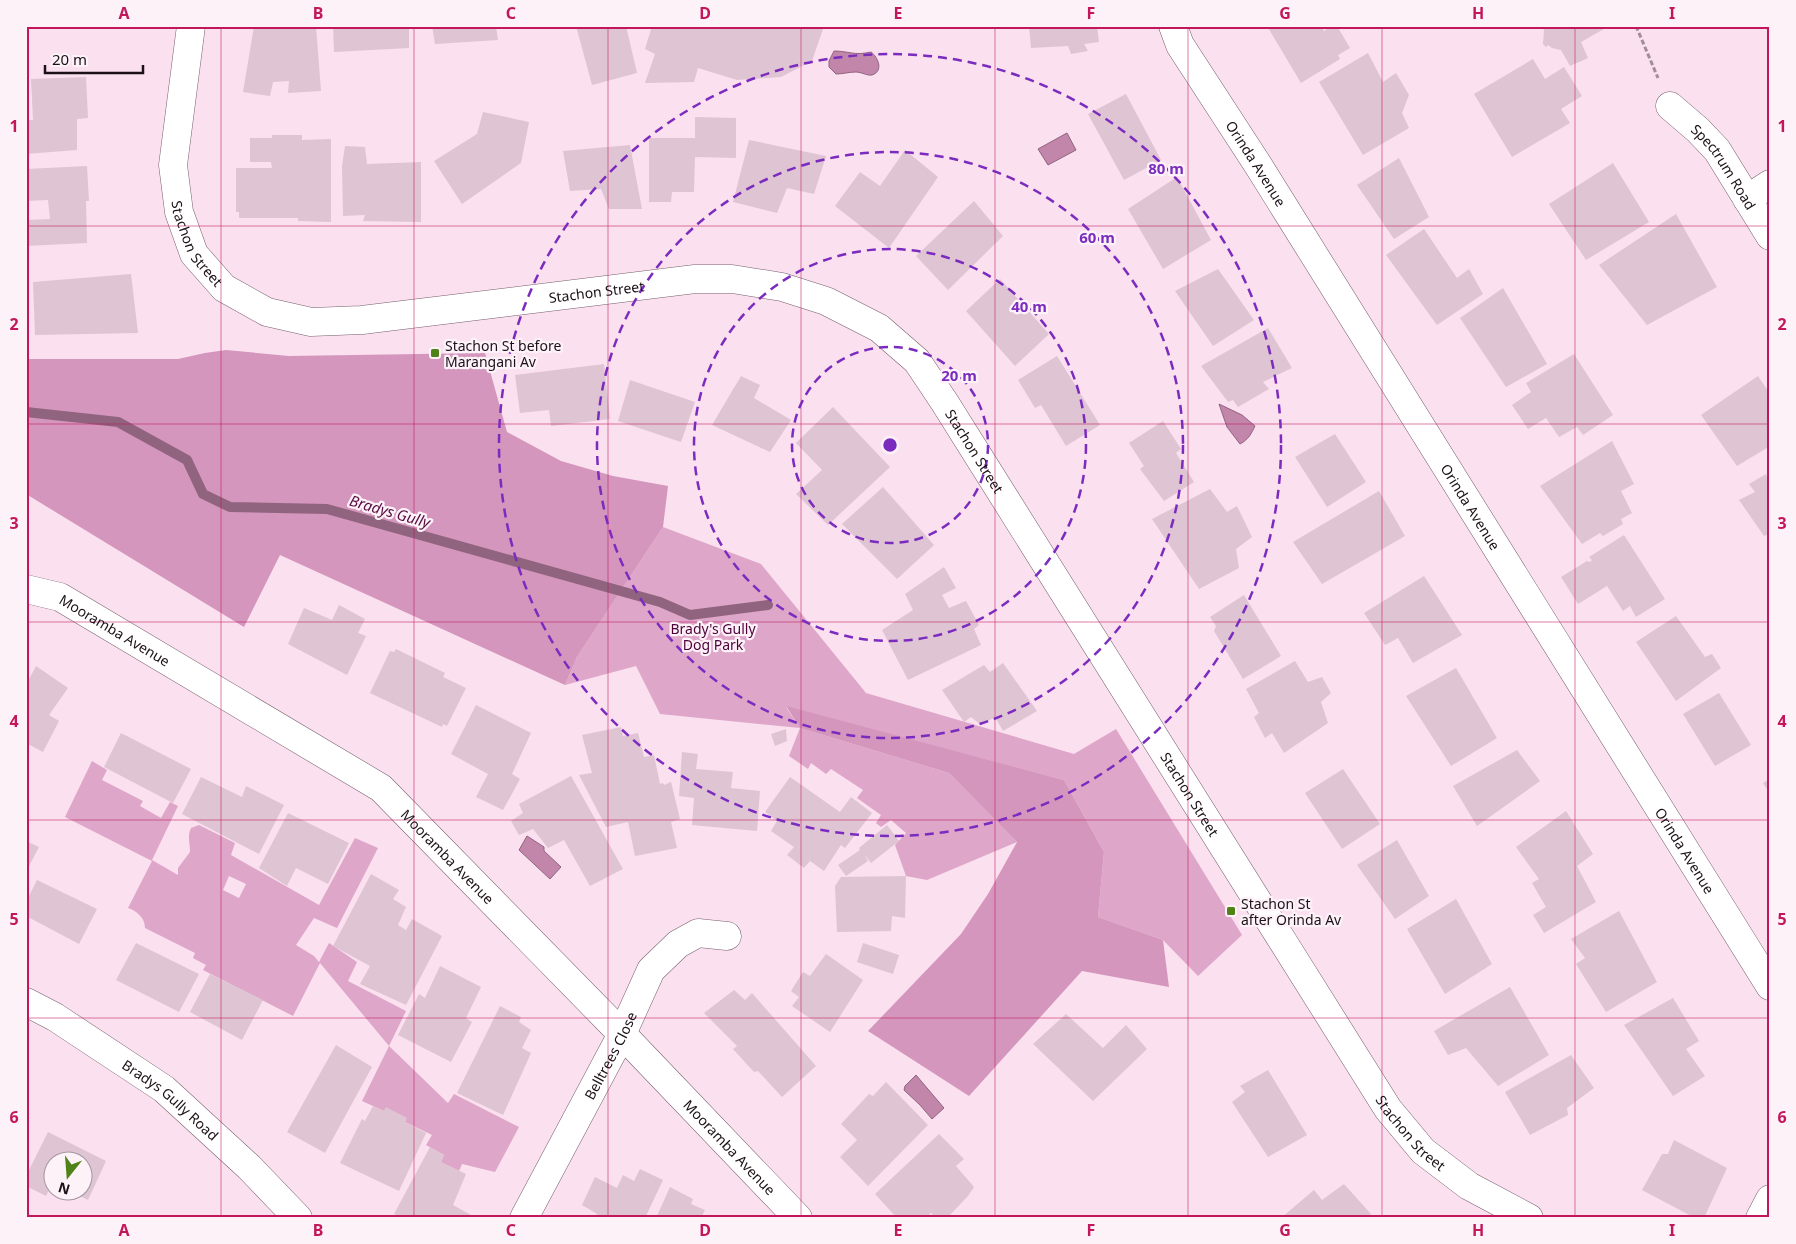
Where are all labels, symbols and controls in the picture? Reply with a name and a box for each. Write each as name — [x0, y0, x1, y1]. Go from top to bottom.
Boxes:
text: A — [118, 2, 130, 24]
text: B — [313, 2, 323, 24]
text: C — [506, 2, 516, 24]
text: D — [699, 2, 711, 24]
text: E — [894, 2, 903, 24]
text: F — [1087, 2, 1095, 24]
text: G — [1279, 2, 1291, 24]
text: H — [1472, 2, 1484, 24]
text: I — [1669, 2, 1675, 24]
scale bar — [45, 42, 142, 74]
text: 20 m — [52, 49, 87, 69]
text: 1 — [9, 115, 19, 137]
text: 1 — [1777, 115, 1787, 137]
street label: Orinda Avenue — [1222, 117, 1291, 210]
street label: Spectrum Road — [1688, 119, 1761, 213]
text: 80 m — [1148, 158, 1184, 178]
street label: Stachon Street — [168, 199, 227, 290]
text: 60 m — [1079, 227, 1115, 247]
street label: Stachon Street — [548, 276, 645, 306]
text: 40 m — [1011, 296, 1047, 316]
text: 2 — [9, 313, 19, 335]
text: 2 — [1777, 313, 1787, 335]
place label: Stachon St before Marangani Av — [445, 336, 561, 371]
marker: Stachon St before Marangani Av — [429, 347, 441, 359]
text: 20 m — [941, 365, 977, 385]
street label: Stachon Street — [941, 405, 1009, 497]
centre of rings — [881, 436, 899, 454]
street label: Orinda Avenue — [1437, 460, 1505, 553]
water label: Bradys Gully — [347, 490, 434, 532]
text: 3 — [9, 512, 19, 534]
text: 3 — [1777, 512, 1787, 534]
street label: Mooramba Avenue — [56, 590, 174, 670]
park label: Brady's Gully Dog Park — [670, 619, 756, 654]
text: 4 — [9, 710, 19, 732]
text: 4 — [1777, 710, 1787, 732]
street label: Stachon Street — [1157, 748, 1224, 840]
street label: Orinda Avenue — [1651, 804, 1719, 897]
street label: Mooramba Avenue — [397, 805, 499, 908]
place label: Stachon St after Orinda Av — [1241, 894, 1342, 929]
marker: Stachon St after Orinda Av — [1225, 905, 1237, 917]
text: 5 — [9, 908, 19, 930]
text: 5 — [1777, 908, 1787, 930]
street label: Belltrees Close — [579, 1008, 641, 1103]
street label: Bradys Gully Road — [119, 1055, 223, 1144]
street label: Stachon Street — [1372, 1091, 1450, 1174]
street label: Mooramba Avenue — [680, 1095, 780, 1199]
text: 6 — [9, 1106, 19, 1128]
text: 6 — [1777, 1106, 1787, 1128]
north arrow — [42, 1152, 92, 1202]
text: N — [56, 1178, 72, 1200]
text: A — [118, 1219, 130, 1241]
text: B — [313, 1219, 323, 1241]
text: C — [506, 1219, 516, 1241]
text: D — [699, 1219, 711, 1241]
text: E — [894, 1219, 903, 1241]
text: F — [1087, 1219, 1095, 1241]
text: G — [1279, 1219, 1291, 1241]
text: H — [1472, 1219, 1484, 1241]
text: I — [1669, 1219, 1675, 1241]

